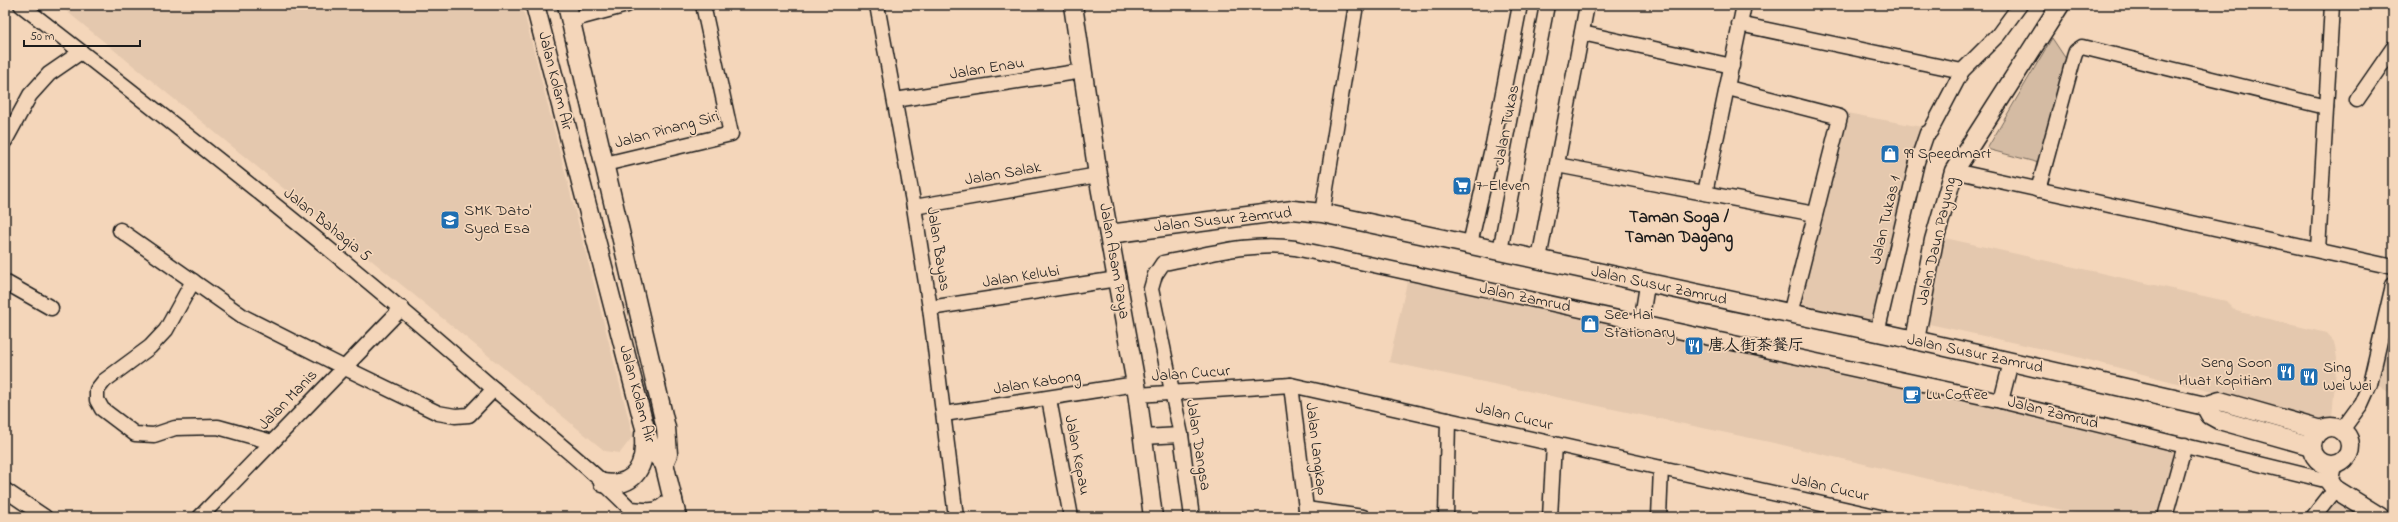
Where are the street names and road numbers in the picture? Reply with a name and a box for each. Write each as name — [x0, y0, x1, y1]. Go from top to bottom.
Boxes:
street label: Jalan Kolam Air — [531, 29, 579, 133]
street label: Jalan Enau — [948, 51, 1026, 87]
street label: Jalan Tukas — [1488, 83, 1526, 167]
street label: Jalan Pinang Siri — [612, 104, 722, 155]
street label: Jalan Salak — [963, 155, 1044, 192]
street label: Jalan Tukas 1 — [1864, 174, 1908, 266]
street label: Jalan Daun Payung — [1911, 174, 1963, 308]
street label: Jalan Bahagia 5 — [278, 182, 376, 268]
street label: Jalan Asam Paya — [1092, 201, 1136, 321]
street label: Jalan Susur Zamrud — [1153, 201, 1293, 239]
street label: Jalan Bayas — [920, 205, 956, 293]
street label: Jalan Kelubi — [981, 259, 1061, 295]
street label: Jalan Susur Zamrud — [1589, 260, 1729, 312]
street label: Jalan Zamrud — [1477, 277, 1573, 319]
street label: Jalan Susur Zamrud — [1905, 328, 2045, 380]
street label: Jalan Kolam Air — [612, 342, 662, 446]
street label: Jalan Cucur — [1151, 359, 1231, 389]
street label: Jalan Manis — [253, 364, 323, 436]
street label: Jalan Kabong — [992, 364, 1082, 402]
street label: Jalan Zamrud — [2005, 390, 2101, 436]
street label: Jalan Cucur — [1473, 396, 1555, 438]
street label: Jalan Dangsa — [1179, 398, 1217, 492]
street label: Jalan Langkap — [1298, 401, 1334, 497]
street label: Jalan Kepau — [1057, 413, 1097, 497]
street label: Jalan Cucur — [1789, 467, 1871, 509]

